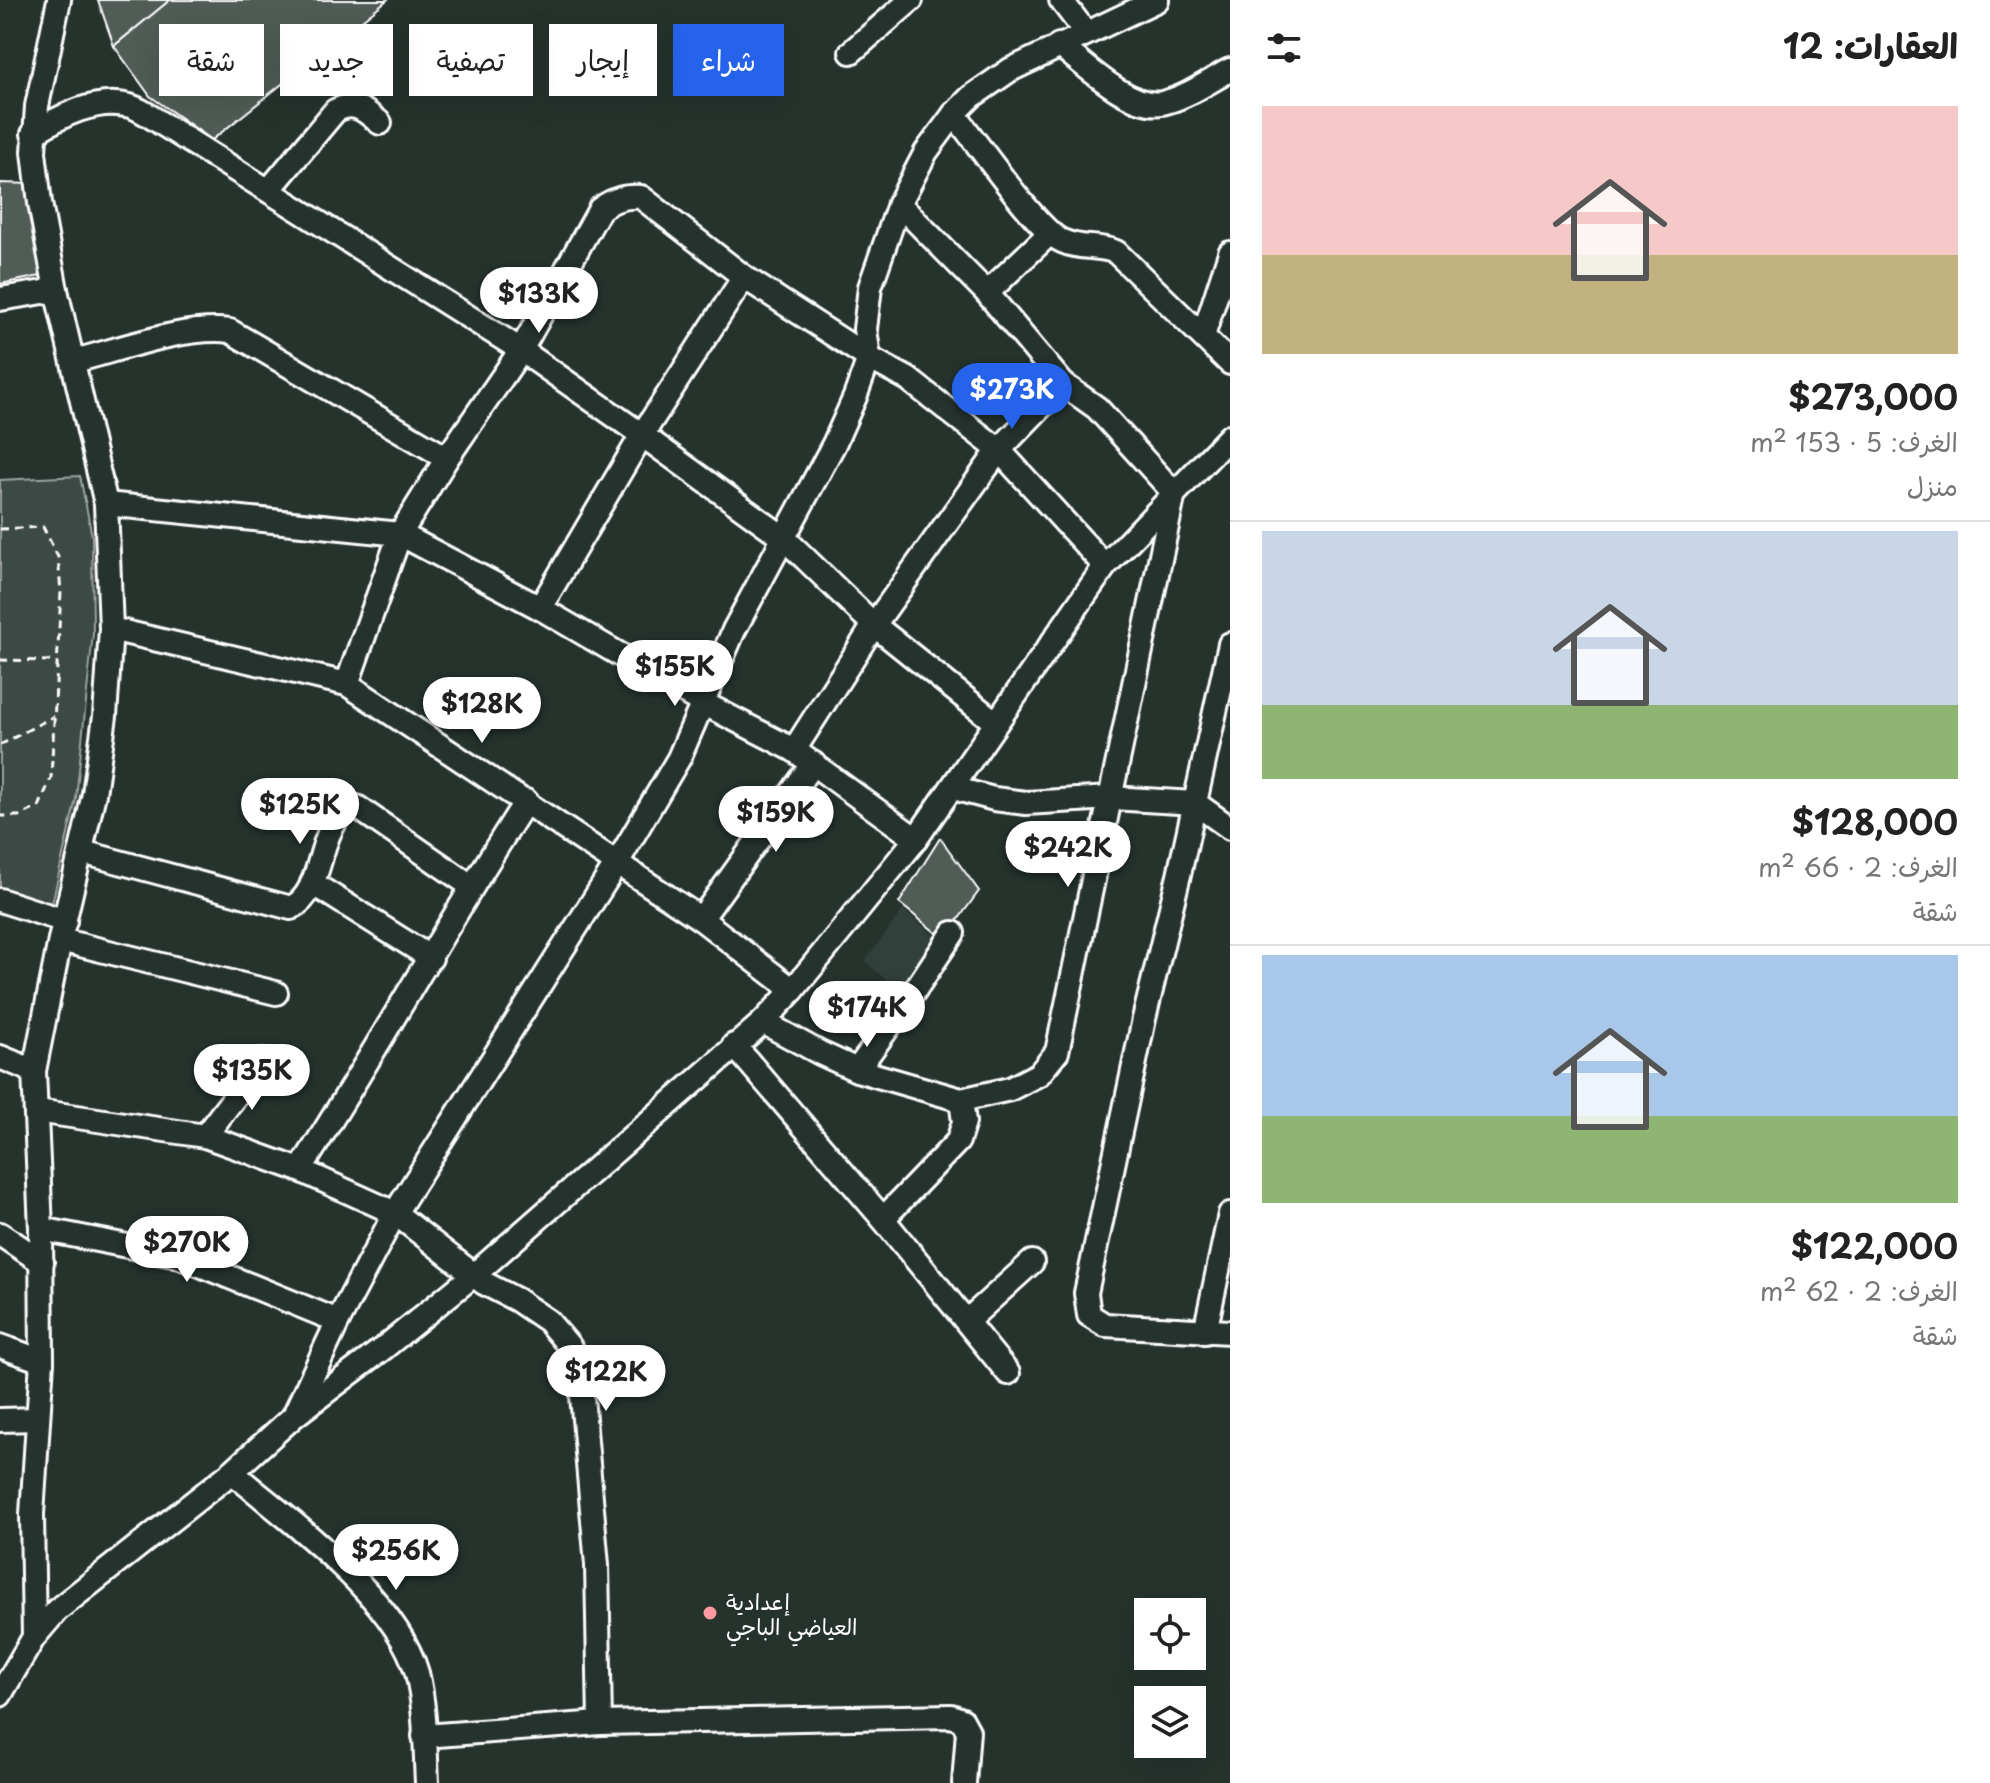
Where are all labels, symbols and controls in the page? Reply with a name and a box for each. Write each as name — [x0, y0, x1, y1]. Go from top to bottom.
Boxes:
text: العقارات: 12 — [1783, 19, 1958, 71]
chip: شقة — [159, 24, 264, 96]
chip: جديد — [280, 24, 393, 96]
chip: تصفية — [409, 24, 533, 96]
chip: إيجار — [549, 24, 657, 96]
chip: شراء — [673, 24, 784, 96]
icon: filters — [1262, 26, 1306, 70]
icon: home — [1538, 158, 1682, 302]
pin: $133K — [483, 267, 595, 335]
text: $133K — [498, 273, 580, 312]
pin: $273K — [956, 363, 1068, 431]
text: $273K — [970, 369, 1054, 408]
text: $273,000 — [1789, 370, 1958, 422]
text: الغرف: 5 · 153 m² — [1750, 422, 1958, 461]
text: منزل — [1907, 466, 1958, 505]
icon: home — [1538, 583, 1682, 727]
pin: $155K — [619, 640, 731, 708]
text: $155K — [635, 646, 715, 685]
pin: $128K — [426, 677, 538, 745]
text: $128K — [441, 683, 523, 722]
pin: $125K — [244, 778, 356, 846]
text: $125K — [259, 784, 341, 823]
pin: $159K — [720, 786, 832, 854]
text: $159K — [737, 792, 815, 831]
text: $128,000 — [1792, 795, 1958, 847]
pin: $242K — [1012, 821, 1124, 889]
text: $242K — [1024, 827, 1112, 866]
text: الغرف: 2 · 66 m² — [1758, 847, 1958, 886]
text: شقة — [1913, 891, 1958, 930]
pin: $174K — [811, 981, 923, 1049]
text: $174K — [827, 987, 907, 1026]
icon: home — [1538, 1007, 1682, 1151]
pin: $135K — [196, 1044, 308, 1112]
text: $135K — [212, 1050, 292, 1089]
pin: $270K — [131, 1216, 243, 1284]
text: $122,000 — [1791, 1219, 1958, 1271]
text: $270K — [143, 1222, 231, 1261]
text: الغرف: 2 · 62 m² — [1760, 1271, 1958, 1310]
text: شقة — [1913, 1315, 1958, 1354]
pin: $122K — [550, 1345, 662, 1413]
text: $122K — [565, 1351, 647, 1390]
pin: $256K — [340, 1524, 452, 1592]
text: $256K — [351, 1530, 441, 1569]
place label: إعدادية العياضي الباجي — [726, 1584, 857, 1647]
map controls — [1134, 1598, 1206, 1758]
button: locate — [1134, 1598, 1206, 1670]
marker: إعدادية العياضي الباجي — [701, 1604, 719, 1622]
button: layers — [1134, 1686, 1206, 1758]

